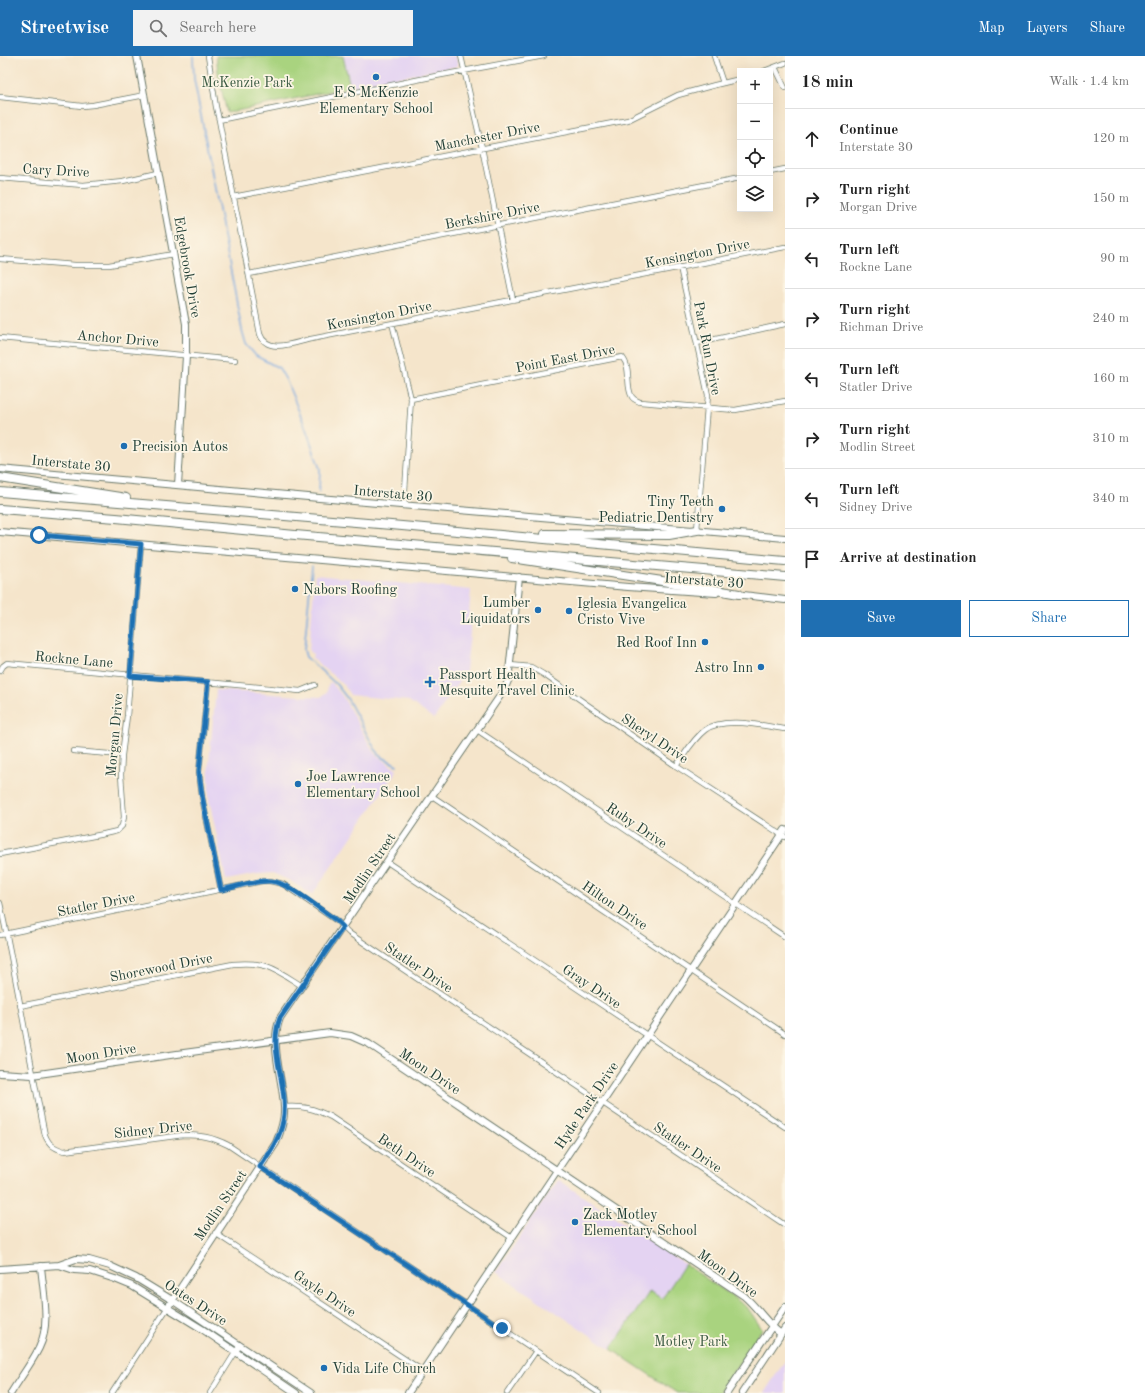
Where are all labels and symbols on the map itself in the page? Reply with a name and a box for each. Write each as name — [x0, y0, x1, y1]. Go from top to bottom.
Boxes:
marker: E S McKenzie Elementary School — [371, 72, 381, 82]
park label: McKenzie Park — [201, 76, 293, 90]
place label: E S McKenzie Elementary School — [319, 86, 433, 116]
street label: Manchester Drive — [433, 120, 541, 154]
street label: Cary Drive — [22, 162, 90, 180]
street label: Berkshire Drive — [444, 200, 541, 232]
street label: Edgebrook Drive — [171, 215, 203, 319]
street label: Kensington Drive — [644, 237, 751, 271]
street label: Kensington Drive — [326, 299, 433, 333]
street label: Park Run Drive — [691, 300, 723, 396]
street label: Anchor Drive — [76, 328, 159, 350]
street label: Point East Drive — [514, 342, 616, 375]
place label: Precision Autos — [132, 440, 228, 454]
marker: Precision Autos — [119, 441, 129, 451]
street label: Interstate 30 — [31, 454, 111, 474]
street label: Interstate 30 — [353, 484, 433, 504]
place label: Tiny Teeth Pediatric Dentistry — [599, 495, 715, 525]
marker: Tiny Teeth Pediatric Dentistry — [717, 504, 727, 514]
route start — [30, 526, 48, 544]
street label: Interstate 30 — [664, 571, 744, 591]
place label: Nabors Roofing — [303, 583, 397, 597]
marker: Nabors Roofing — [290, 584, 300, 594]
place label: Lumber Liquidators — [461, 596, 530, 626]
place label: Iglesia Evangelica Cristo Vive — [577, 597, 687, 627]
marker: Lumber Liquidators — [533, 605, 543, 615]
marker: Iglesia Evangelica Cristo Vive — [564, 606, 574, 616]
place label: Red Roof Inn — [616, 636, 697, 650]
marker: Red Roof Inn — [700, 637, 710, 647]
street label: Rockne Lane — [34, 650, 114, 670]
place label: Astro Inn — [694, 661, 753, 675]
marker: Astro Inn — [756, 662, 766, 672]
place label: Passport Health Mesquite Travel Clinic — [439, 668, 574, 698]
marker: Passport Health Mesquite Travel Clinic — [424, 676, 436, 688]
street label: Morgan Drive — [104, 693, 126, 778]
street label: Sheryl Drive — [619, 711, 690, 766]
place label: Joe Lawrence Elementary School — [306, 770, 420, 800]
marker: Joe Lawrence Elementary School — [293, 779, 303, 789]
street label: Ruby Drive — [604, 801, 669, 851]
street label: Modlin Street — [341, 831, 399, 907]
street label: Hilton Drive — [579, 879, 650, 933]
street label: Statler Drive — [56, 891, 136, 919]
street label: Statler Drive — [382, 940, 455, 996]
street label: Shorewood Drive — [109, 951, 214, 985]
street label: Gray Drive — [560, 962, 623, 1012]
street label: Moon Drive — [65, 1042, 137, 1066]
street label: Moon Drive — [396, 1046, 463, 1097]
street label: Hyde Park Drive — [553, 1059, 621, 1152]
street label: Sidney Drive — [113, 1119, 193, 1141]
street label: Statler Drive — [651, 1120, 724, 1176]
street label: Beth Drive — [375, 1132, 438, 1180]
street label: Modlin Street — [192, 1168, 250, 1244]
place label: Zack Motley Elementary School — [583, 1208, 697, 1238]
marker: Zack Motley Elementary School — [570, 1217, 580, 1227]
street label: Moon Drive — [695, 1247, 760, 1300]
street label: Gayle Drive — [291, 1268, 358, 1320]
street label: Oates Drive — [162, 1277, 229, 1328]
route end — [493, 1319, 511, 1337]
park label: Motley Park — [654, 1335, 728, 1349]
place label: Vida Life Church — [332, 1362, 437, 1376]
marker: Vida Life Church — [319, 1363, 329, 1373]

